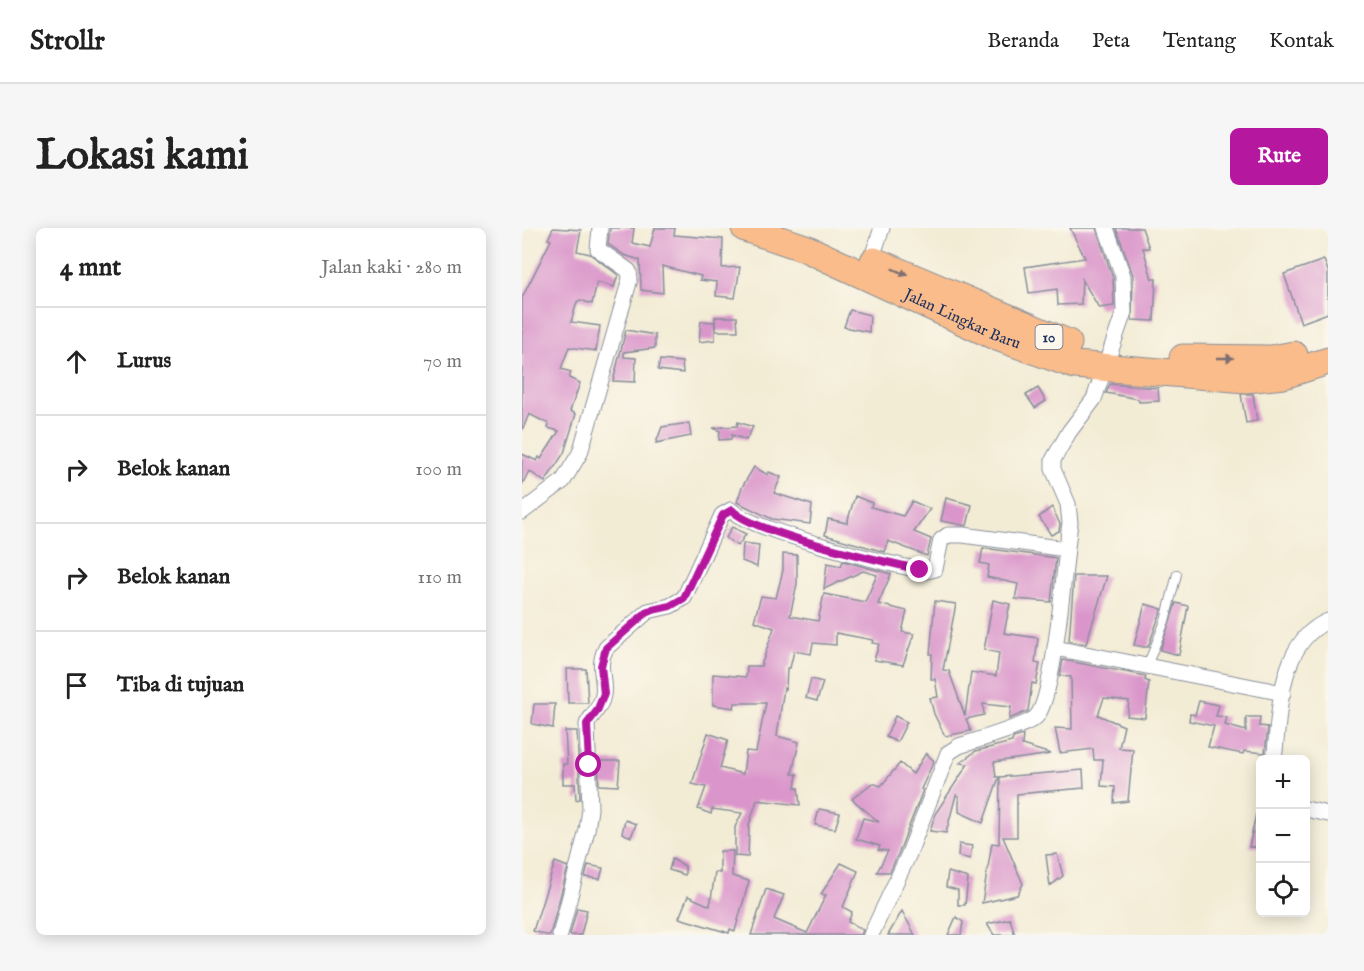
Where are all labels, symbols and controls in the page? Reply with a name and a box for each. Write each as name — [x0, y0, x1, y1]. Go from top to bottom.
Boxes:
text: Strollr — [30, 24, 105, 59]
text: Beranda — [987, 28, 1059, 55]
text: Peta — [1092, 28, 1130, 55]
text: Tentang — [1163, 28, 1236, 55]
text: Kontak — [1269, 28, 1334, 55]
button: Rute — [1230, 128, 1328, 185]
text: Lokasi kami — [36, 130, 249, 183]
text: 4 mnt — [60, 251, 121, 284]
text: Jalan kaki · 280 m — [321, 255, 462, 280]
one-way arrow — [891, 267, 909, 277]
street label: Jalan Lingkar Baru — [899, 284, 1023, 355]
road number: 10 — [1036, 325, 1062, 349]
icon: ahead — [60, 345, 93, 378]
text: Lurus — [117, 347, 171, 375]
text: 70 m — [423, 349, 462, 374]
one-way arrow — [1216, 353, 1235, 363]
icon: right — [60, 453, 93, 486]
text: Belok kanan — [117, 455, 230, 483]
text: 100 m — [415, 457, 462, 482]
route end — [906, 556, 932, 582]
icon: right — [60, 561, 93, 594]
text: Belok kanan — [117, 563, 230, 591]
text: 110 m — [418, 565, 462, 590]
icon: arrive — [60, 669, 93, 702]
text: Tiba di tujuan — [117, 671, 244, 699]
route start — [575, 751, 601, 777]
map controls — [1256, 755, 1310, 917]
button: + — [1256, 755, 1310, 809]
button: − — [1256, 809, 1310, 863]
button: locate — [1256, 863, 1310, 917]

